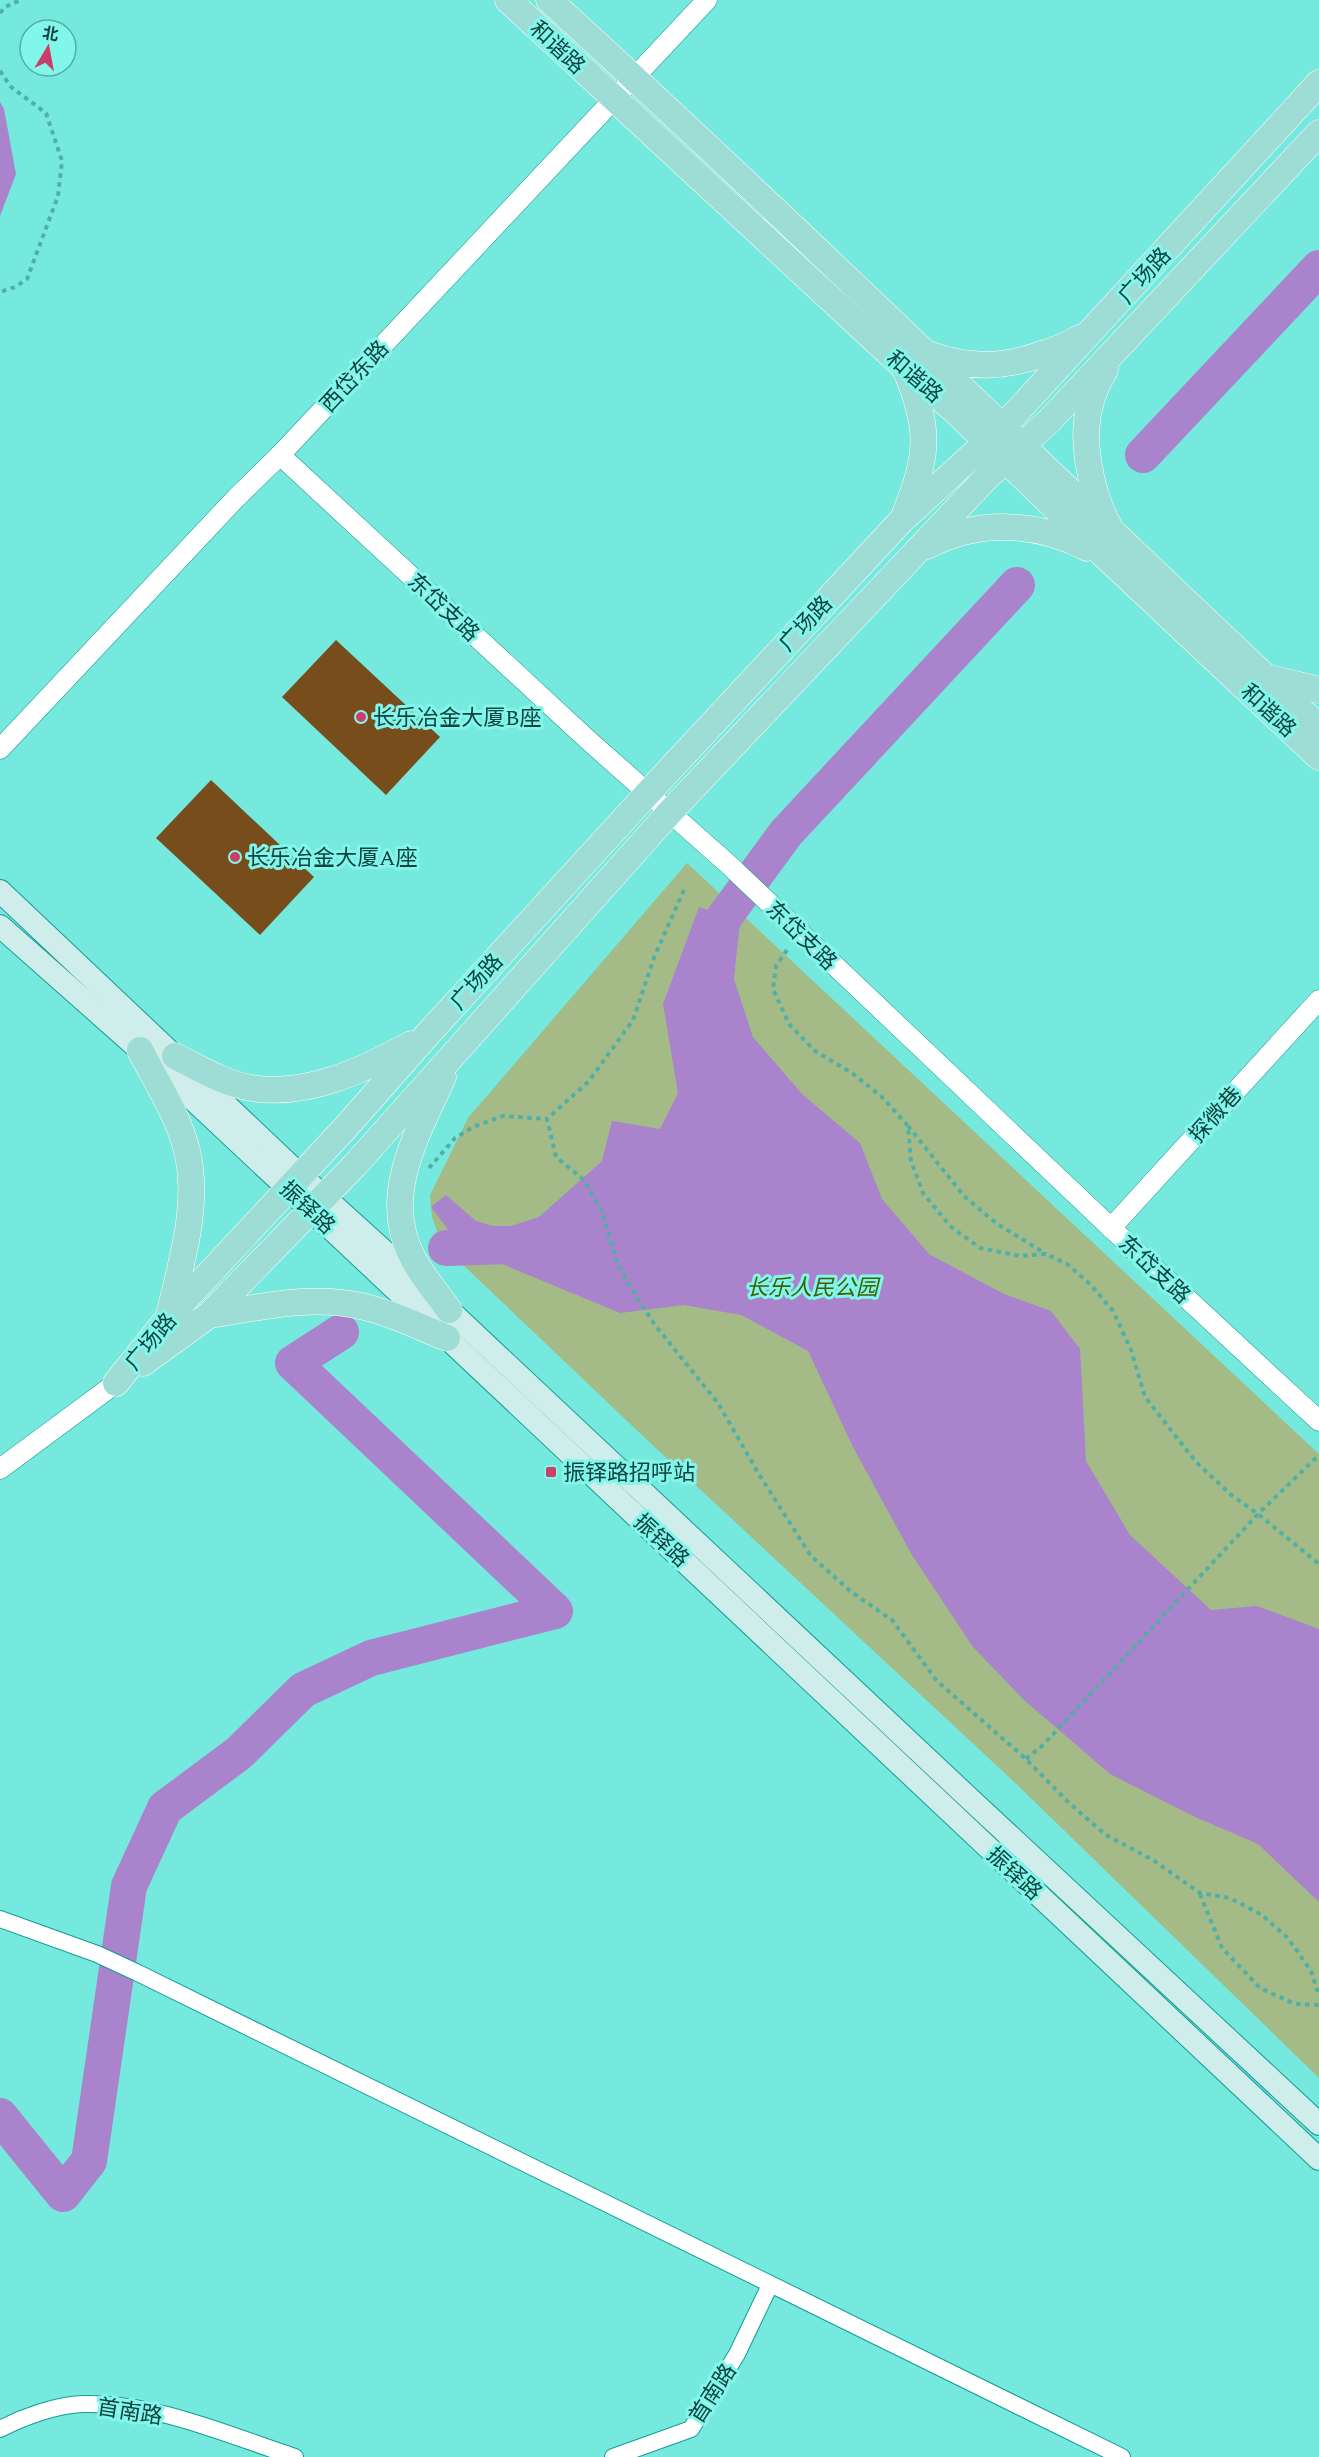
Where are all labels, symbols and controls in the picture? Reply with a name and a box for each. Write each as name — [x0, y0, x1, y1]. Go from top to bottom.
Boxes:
street label: 和谐路 — [522, 14, 592, 83]
north arrow — [18, 18, 78, 78]
text: 北 — [40, 21, 60, 47]
street label: 广场路 — [1111, 240, 1179, 312]
street label: 西岱东路 — [313, 334, 397, 420]
street label: 和谐路 — [878, 343, 950, 411]
street label: 东岱支路 — [400, 566, 486, 650]
street label: 广场路 — [772, 589, 841, 659]
street label: 和谐路 — [1233, 677, 1303, 746]
place label: 长乐冶金大厦B座 — [373, 702, 541, 735]
marker: 长乐冶金大厦B座 — [354, 710, 368, 724]
place label: 长乐冶金大厦A座 — [247, 842, 418, 875]
marker: 长乐冶金大厦A座 — [228, 850, 242, 864]
street label: 东岱支路 — [758, 894, 844, 979]
street label: 广场路 — [443, 946, 511, 1018]
street label: 探微巷 — [1182, 1079, 1250, 1151]
street label: 振铎路 — [272, 1174, 342, 1243]
street label: 东岱支路 — [1111, 1228, 1197, 1312]
park label: 长乐人民公园 — [746, 1272, 881, 1305]
street label: 广场路 — [117, 1306, 185, 1378]
place label: 振铎路招呼站 — [563, 1457, 695, 1490]
marker: 振铎路招呼站 — [544, 1465, 558, 1479]
street label: 振铎路 — [626, 1507, 696, 1576]
street label: 振铎路 — [979, 1840, 1049, 1909]
street label: 首南路 — [681, 2357, 745, 2430]
street label: 首南路 — [95, 2391, 165, 2434]

